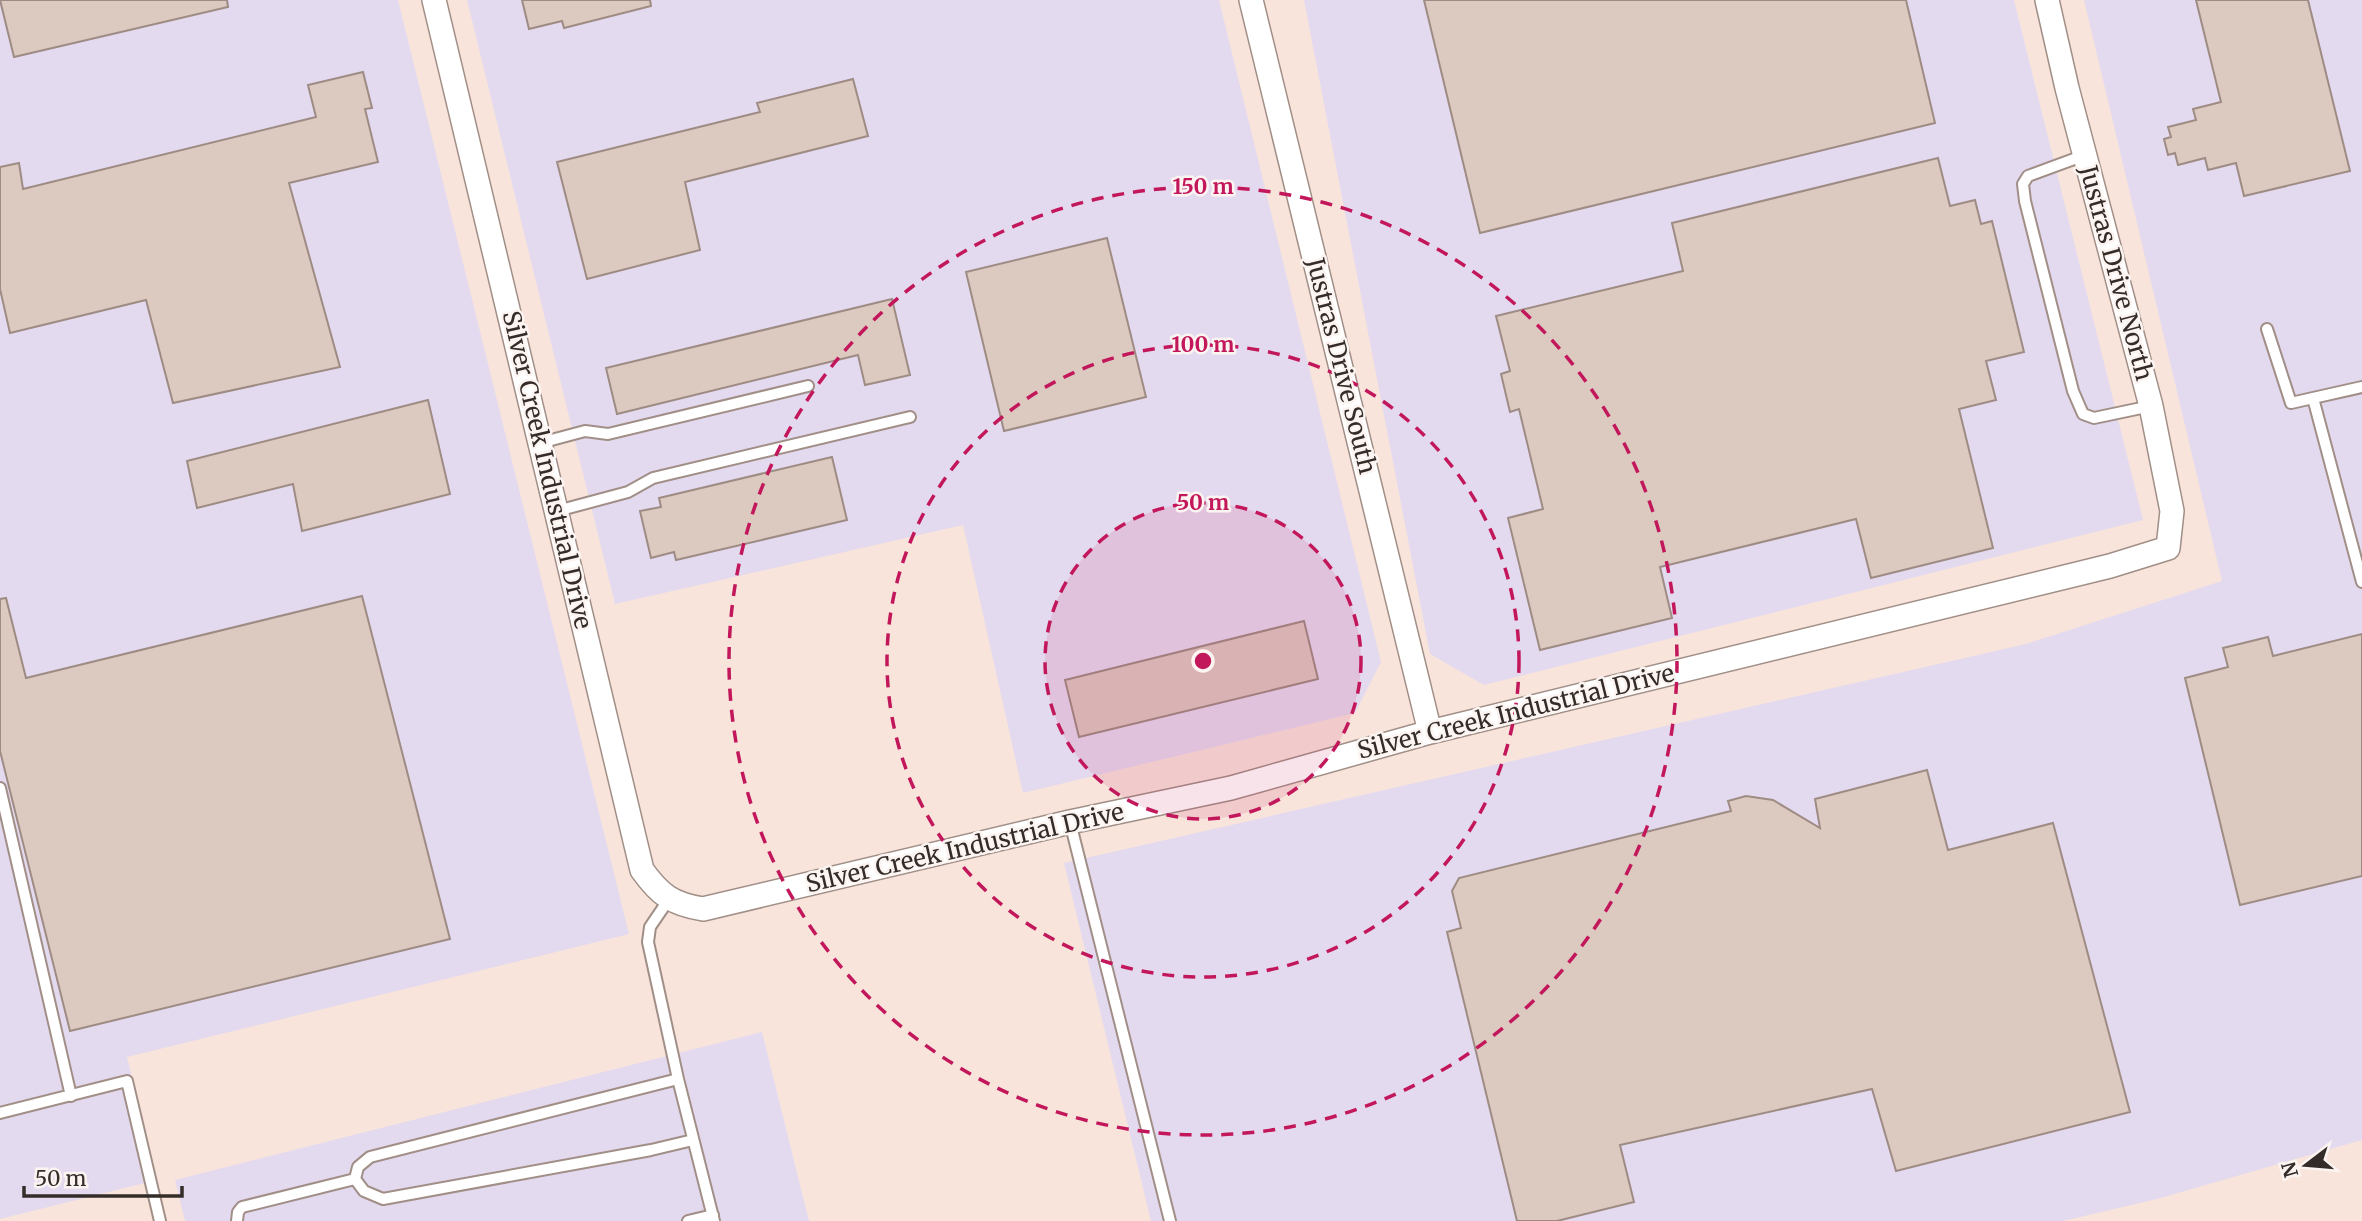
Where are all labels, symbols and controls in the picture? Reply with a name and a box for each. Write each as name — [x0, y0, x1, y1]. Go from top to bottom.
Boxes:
street label: Justras Drive North — [2073, 161, 2160, 384]
text: 150 m — [1172, 173, 1234, 200]
street label: Justras Drive South — [1299, 254, 1383, 477]
street label: Silver Creek Industrial Drive — [496, 308, 599, 632]
text: 100 m — [1172, 331, 1234, 358]
text: 50 m — [1177, 489, 1229, 516]
centre of rings — [1191, 649, 1215, 673]
street label: Silver Creek Industrial Drive — [1354, 657, 1677, 766]
street label: Silver Creek Industrial Drive — [803, 796, 1127, 899]
north arrow — [2271, 1130, 2341, 1200]
scale bar — [24, 1154, 182, 1198]
text: N — [2276, 1159, 2303, 1180]
text: 50 m — [35, 1165, 86, 1192]

